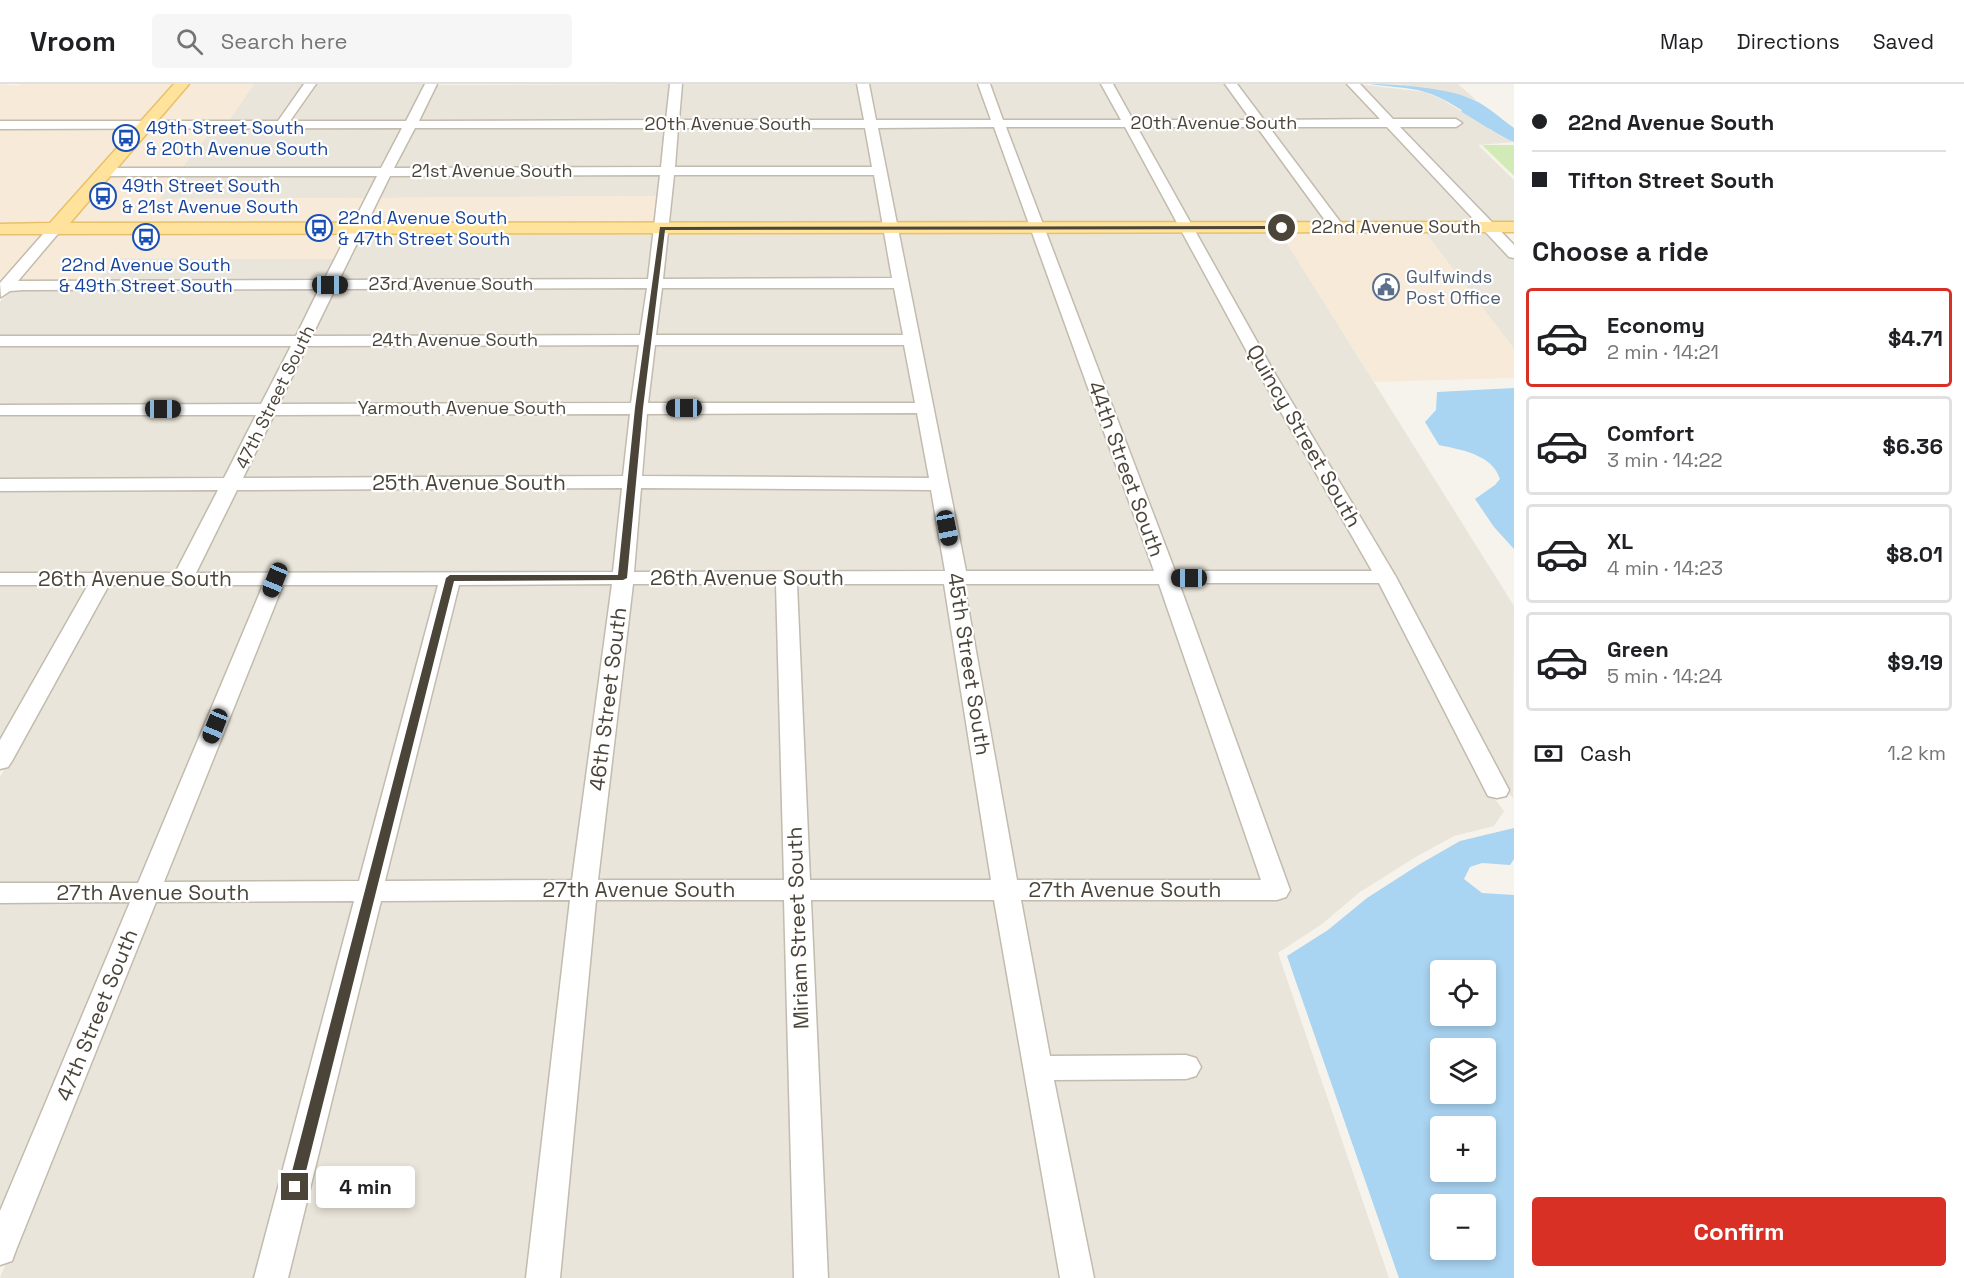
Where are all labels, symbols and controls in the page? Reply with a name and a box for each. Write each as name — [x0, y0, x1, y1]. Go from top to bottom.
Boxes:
search box — [152, 14, 572, 68]
text: Vroom — [30, 23, 116, 59]
icon: search — [173, 25, 206, 58]
text: Search here — [221, 27, 348, 55]
text: Map — [1660, 28, 1704, 55]
text: Directions — [1737, 28, 1840, 55]
text: Saved — [1873, 28, 1934, 55]
text: 22nd Avenue South — [1568, 108, 1774, 136]
street label: 20th Avenue South — [1131, 111, 1297, 134]
street label: 20th Avenue South — [645, 112, 811, 135]
place label: 49th Street South & 20th Avenue South — [146, 116, 328, 160]
bus stop icon: 49th Street South & 20th Avenue South — [111, 123, 141, 153]
street label: 21st Avenue South — [412, 159, 573, 182]
text: Tifton Street South — [1568, 166, 1774, 194]
place label: 49th Street South & 21st Avenue South — [122, 174, 299, 218]
bus stop icon: 49th Street South & 21st Avenue South — [88, 181, 118, 211]
place label: 22nd Avenue South & 47th Street South — [338, 206, 510, 250]
bus stop icon: 22nd Avenue South & 47th Street South — [304, 213, 334, 243]
route start — [1268, 214, 1295, 241]
street label: 22nd Avenue South — [1311, 215, 1481, 238]
bus stop icon: 22nd Avenue South & 49th Street South — [131, 222, 161, 252]
text: Choose a ride — [1532, 234, 1709, 269]
place label: 22nd Avenue South & 49th Street South — [59, 253, 233, 297]
place label: Gulfwinds Post Office — [1406, 265, 1501, 309]
street label: 23rd Avenue South — [369, 272, 533, 295]
public building icon: Gulfwinds Post Office — [1371, 272, 1401, 302]
car — [312, 276, 348, 294]
icon: car — [1535, 311, 1589, 365]
text: Economy — [1607, 311, 1705, 339]
street label: 47th Street South — [230, 321, 319, 472]
text: $4.71 — [1888, 324, 1943, 352]
street label: 24th Avenue South — [372, 328, 538, 351]
text: 2 min · 14:21 — [1607, 339, 1719, 365]
street label: Quincy Street South — [1241, 340, 1368, 532]
street label: 44th Street South — [1082, 377, 1171, 560]
street label: Yarmouth Avenue South — [358, 396, 566, 419]
car — [666, 399, 702, 417]
car — [145, 400, 181, 418]
icon: car — [1535, 419, 1589, 473]
text: Comfort — [1607, 419, 1695, 447]
text: $6.36 — [1883, 432, 1943, 460]
text: 3 min · 14:22 — [1607, 447, 1723, 473]
street label: 25th Avenue South — [372, 469, 566, 496]
car — [935, 509, 959, 547]
icon: car — [1535, 527, 1589, 581]
text: XL — [1607, 527, 1633, 555]
text: $8.01 — [1886, 540, 1943, 568]
text: 4 min · 14:23 — [1607, 555, 1723, 581]
car — [260, 560, 290, 600]
street label: 26th Avenue South — [650, 564, 844, 591]
street label: 26th Avenue South — [38, 565, 232, 592]
car — [1171, 569, 1207, 587]
street label: 45th Street South — [942, 571, 997, 757]
street label: 46th Street South — [583, 606, 632, 792]
icon: car — [1535, 635, 1589, 689]
text: Green — [1607, 635, 1669, 663]
text: $9.19 — [1887, 648, 1943, 676]
text: 5 min · 14:24 — [1607, 663, 1722, 689]
car — [200, 706, 230, 746]
icon: cash — [1532, 737, 1565, 770]
text: Cash — [1580, 739, 1632, 767]
text: 1.2 km — [1887, 740, 1946, 766]
street label: Miriam Street South — [780, 826, 815, 1030]
street label: 27th Avenue South — [543, 876, 735, 903]
street label: 27th Avenue South — [1029, 876, 1221, 903]
street label: 27th Avenue South — [57, 879, 249, 906]
street label: 47th Street South — [50, 925, 143, 1105]
map controls — [1430, 960, 1496, 1260]
button: locate — [1430, 960, 1496, 1026]
button: layers — [1430, 1038, 1496, 1104]
button: + — [1430, 1116, 1496, 1182]
callout: 4 min — [316, 1166, 415, 1208]
route end — [281, 1173, 308, 1200]
text: 4 min — [339, 1174, 392, 1200]
button: − — [1430, 1194, 1496, 1260]
button: Confirm — [1532, 1197, 1946, 1266]

